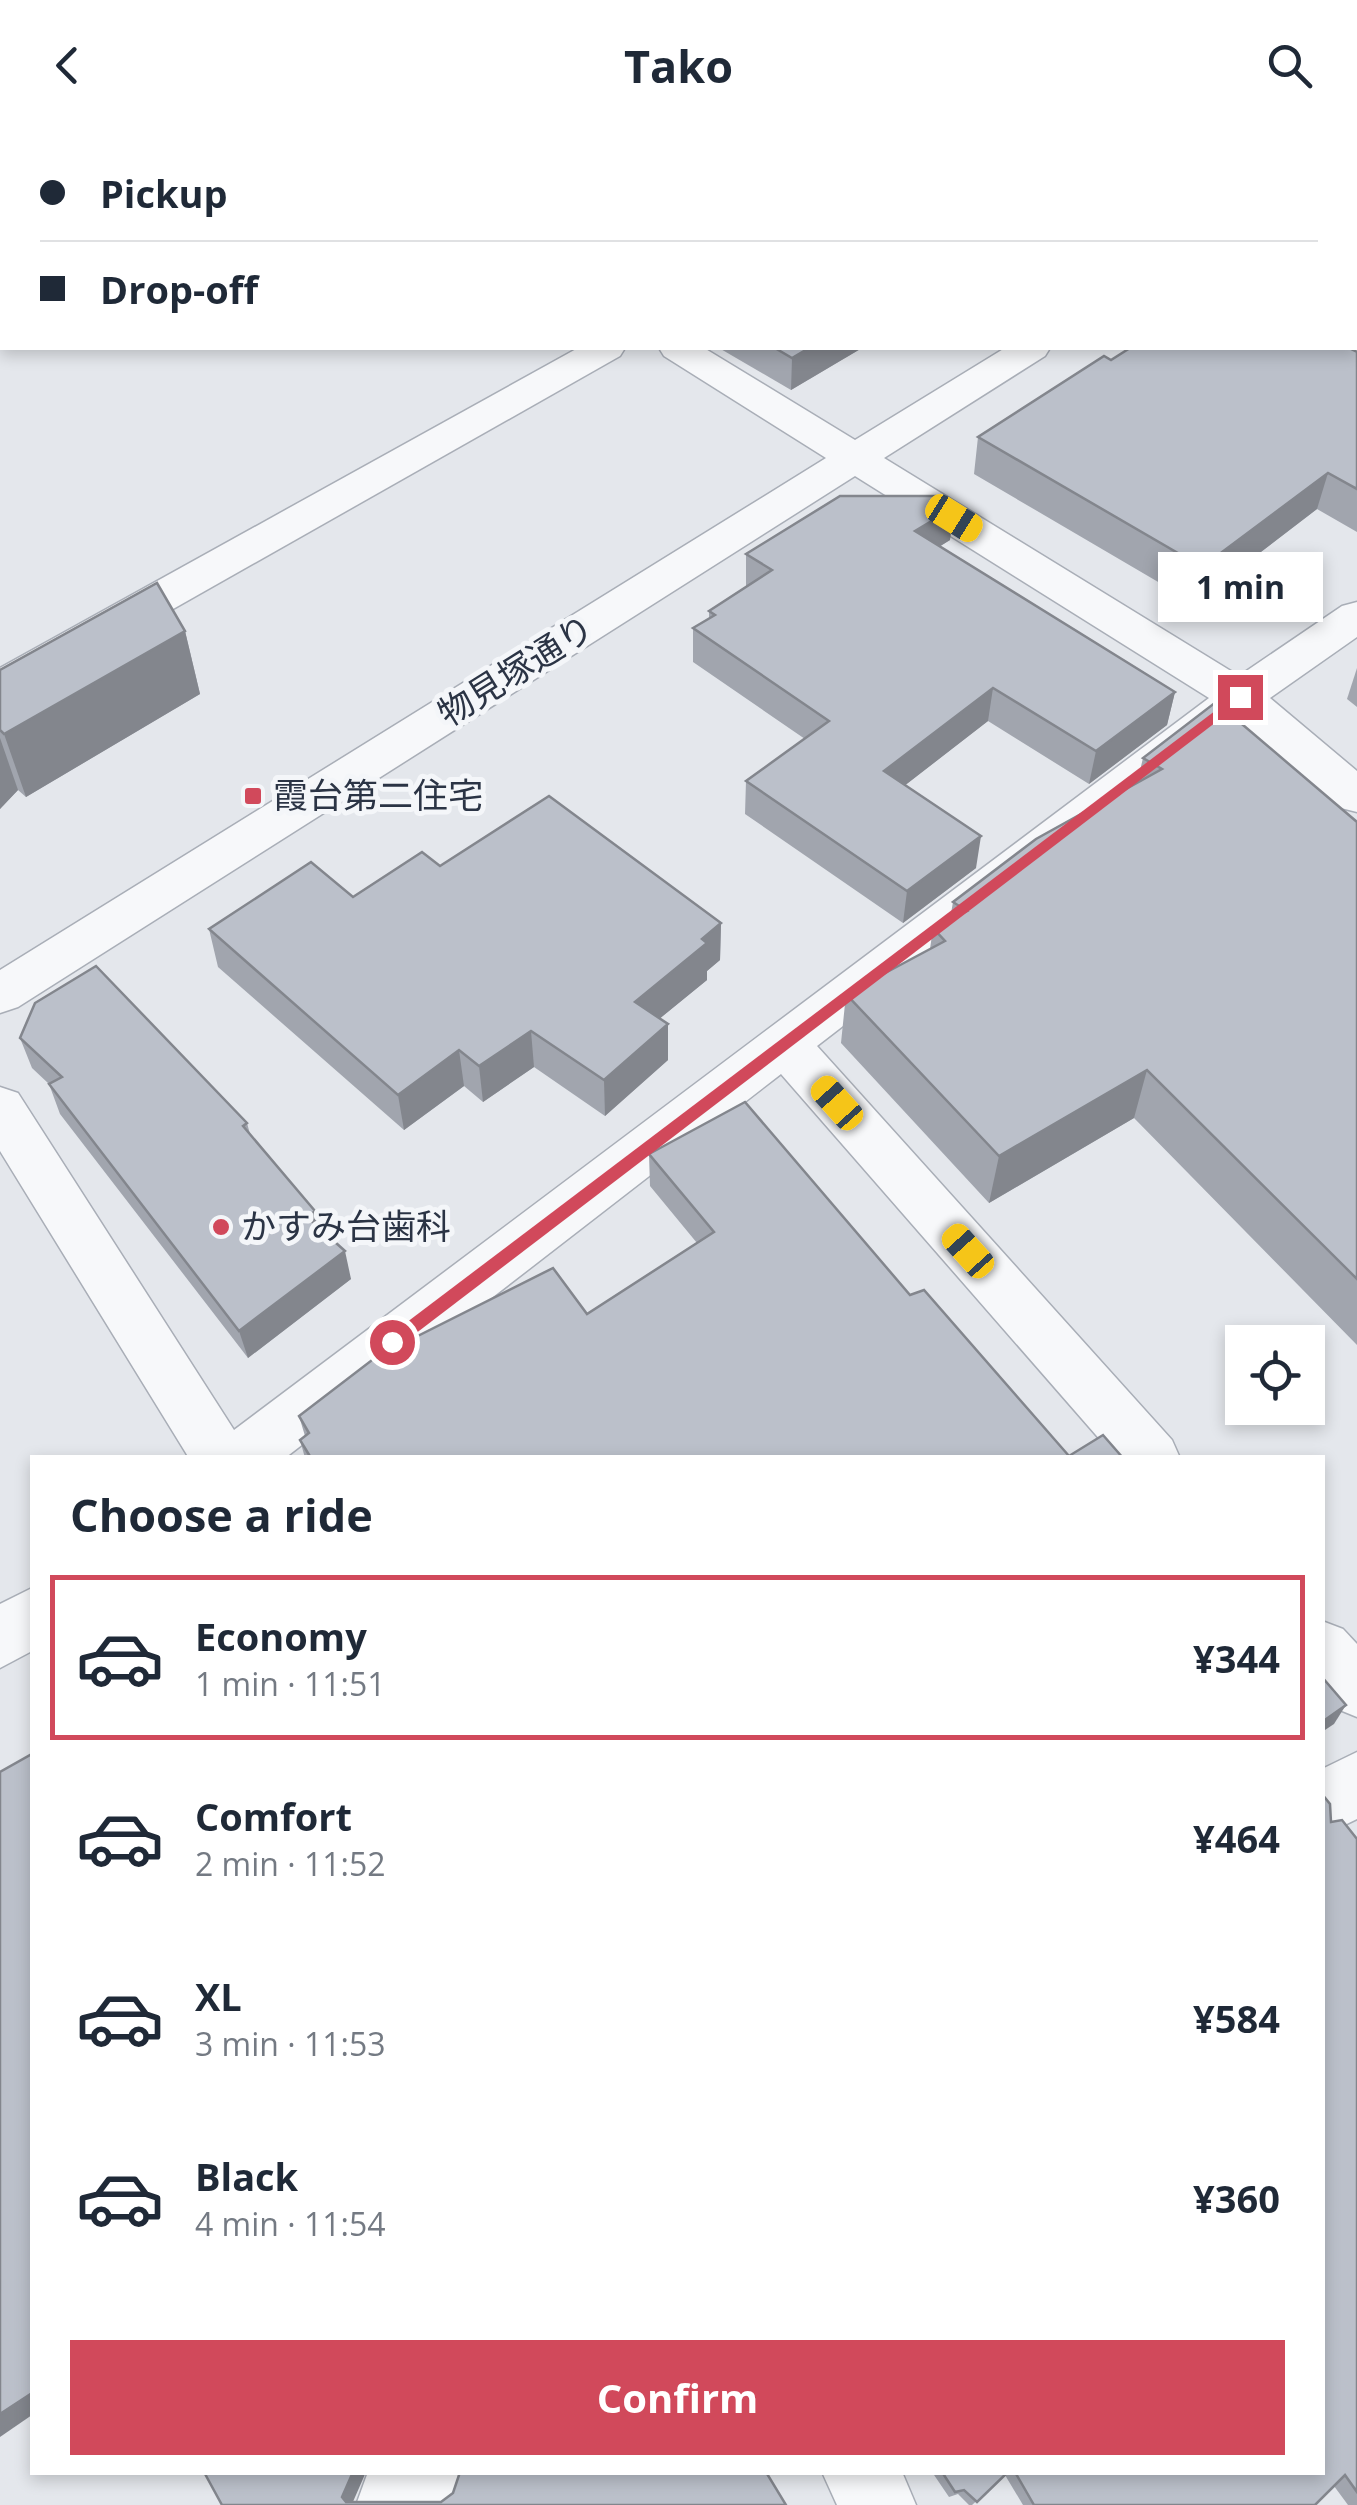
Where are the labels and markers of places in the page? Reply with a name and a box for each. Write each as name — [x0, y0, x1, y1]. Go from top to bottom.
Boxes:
place label: 霞台第二住宅 — [273, 771, 483, 818]
marker: 霞台第二住宅 — [242, 785, 264, 807]
place label: かすみ台歯科 — [241, 1202, 451, 1249]
marker: かすみ台歯科 — [210, 1216, 232, 1238]

